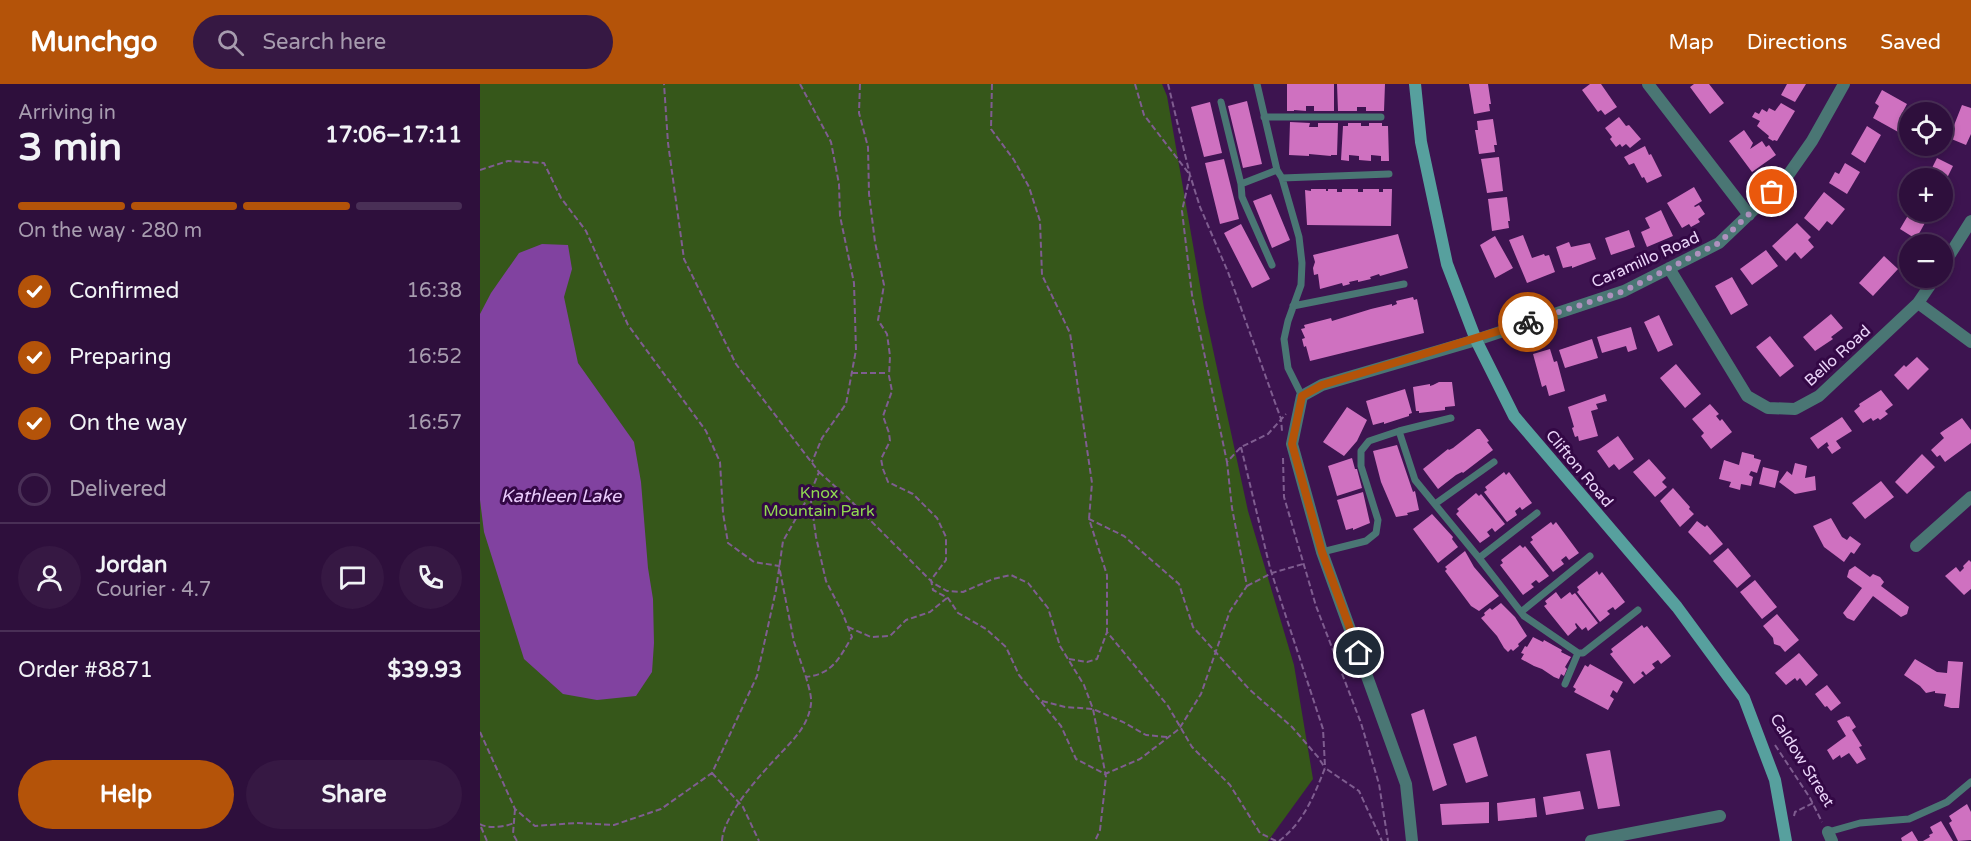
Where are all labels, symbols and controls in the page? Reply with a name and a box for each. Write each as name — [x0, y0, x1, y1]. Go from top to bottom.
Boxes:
search box — [193, 15, 613, 69]
text: Munchgo — [30, 25, 157, 59]
icon: search — [214, 26, 247, 59]
text: Search here — [262, 29, 386, 55]
text: Map — [1668, 30, 1714, 55]
text: Directions — [1747, 30, 1847, 55]
text: Saved — [1880, 30, 1941, 55]
text: Arriving in — [18, 101, 116, 125]
map controls — [1899, 102, 1953, 288]
button: locate — [1899, 102, 1953, 156]
text: 17:06–17:11 — [325, 122, 462, 148]
text: 3 min — [18, 124, 122, 171]
pin — [1746, 166, 1797, 217]
button: + — [1899, 168, 1953, 222]
icon: bag — [1755, 175, 1788, 208]
text: On the way · 280 m — [18, 219, 202, 243]
street label: Caramillo Road — [1588, 227, 1702, 293]
button: − — [1899, 234, 1953, 288]
icon: check — [18, 275, 51, 308]
text: Confirmed — [69, 278, 179, 304]
text: 16:38 — [407, 279, 462, 303]
courier — [1498, 292, 1558, 352]
icon: bike — [1512, 306, 1545, 339]
street label: Bello Road — [1800, 321, 1875, 391]
icon: check — [18, 341, 51, 374]
text: Preparing — [69, 344, 172, 370]
text: 16:52 — [407, 345, 462, 369]
icon: check — [18, 407, 51, 440]
text: On the way — [69, 410, 187, 436]
text: 16:57 — [407, 411, 462, 435]
street label: Clifton Road — [1541, 426, 1617, 511]
text: Delivered — [69, 476, 167, 502]
park label: Knox Mountain Park — [763, 483, 875, 521]
water label: Kathleen Lake — [501, 485, 622, 507]
button: person — [18, 546, 81, 609]
button: chat — [321, 546, 384, 609]
button: phone — [399, 546, 462, 609]
text: Jordan — [96, 552, 167, 578]
text: Courier · 4.7 — [96, 578, 211, 602]
pin — [1333, 627, 1384, 678]
icon: home — [1342, 636, 1375, 669]
text: Order #8871 — [18, 657, 153, 683]
text: $39.93 — [387, 657, 462, 683]
street label: Caldow Street — [1765, 710, 1839, 811]
button: Help — [18, 760, 234, 829]
button: Share — [246, 760, 462, 829]

